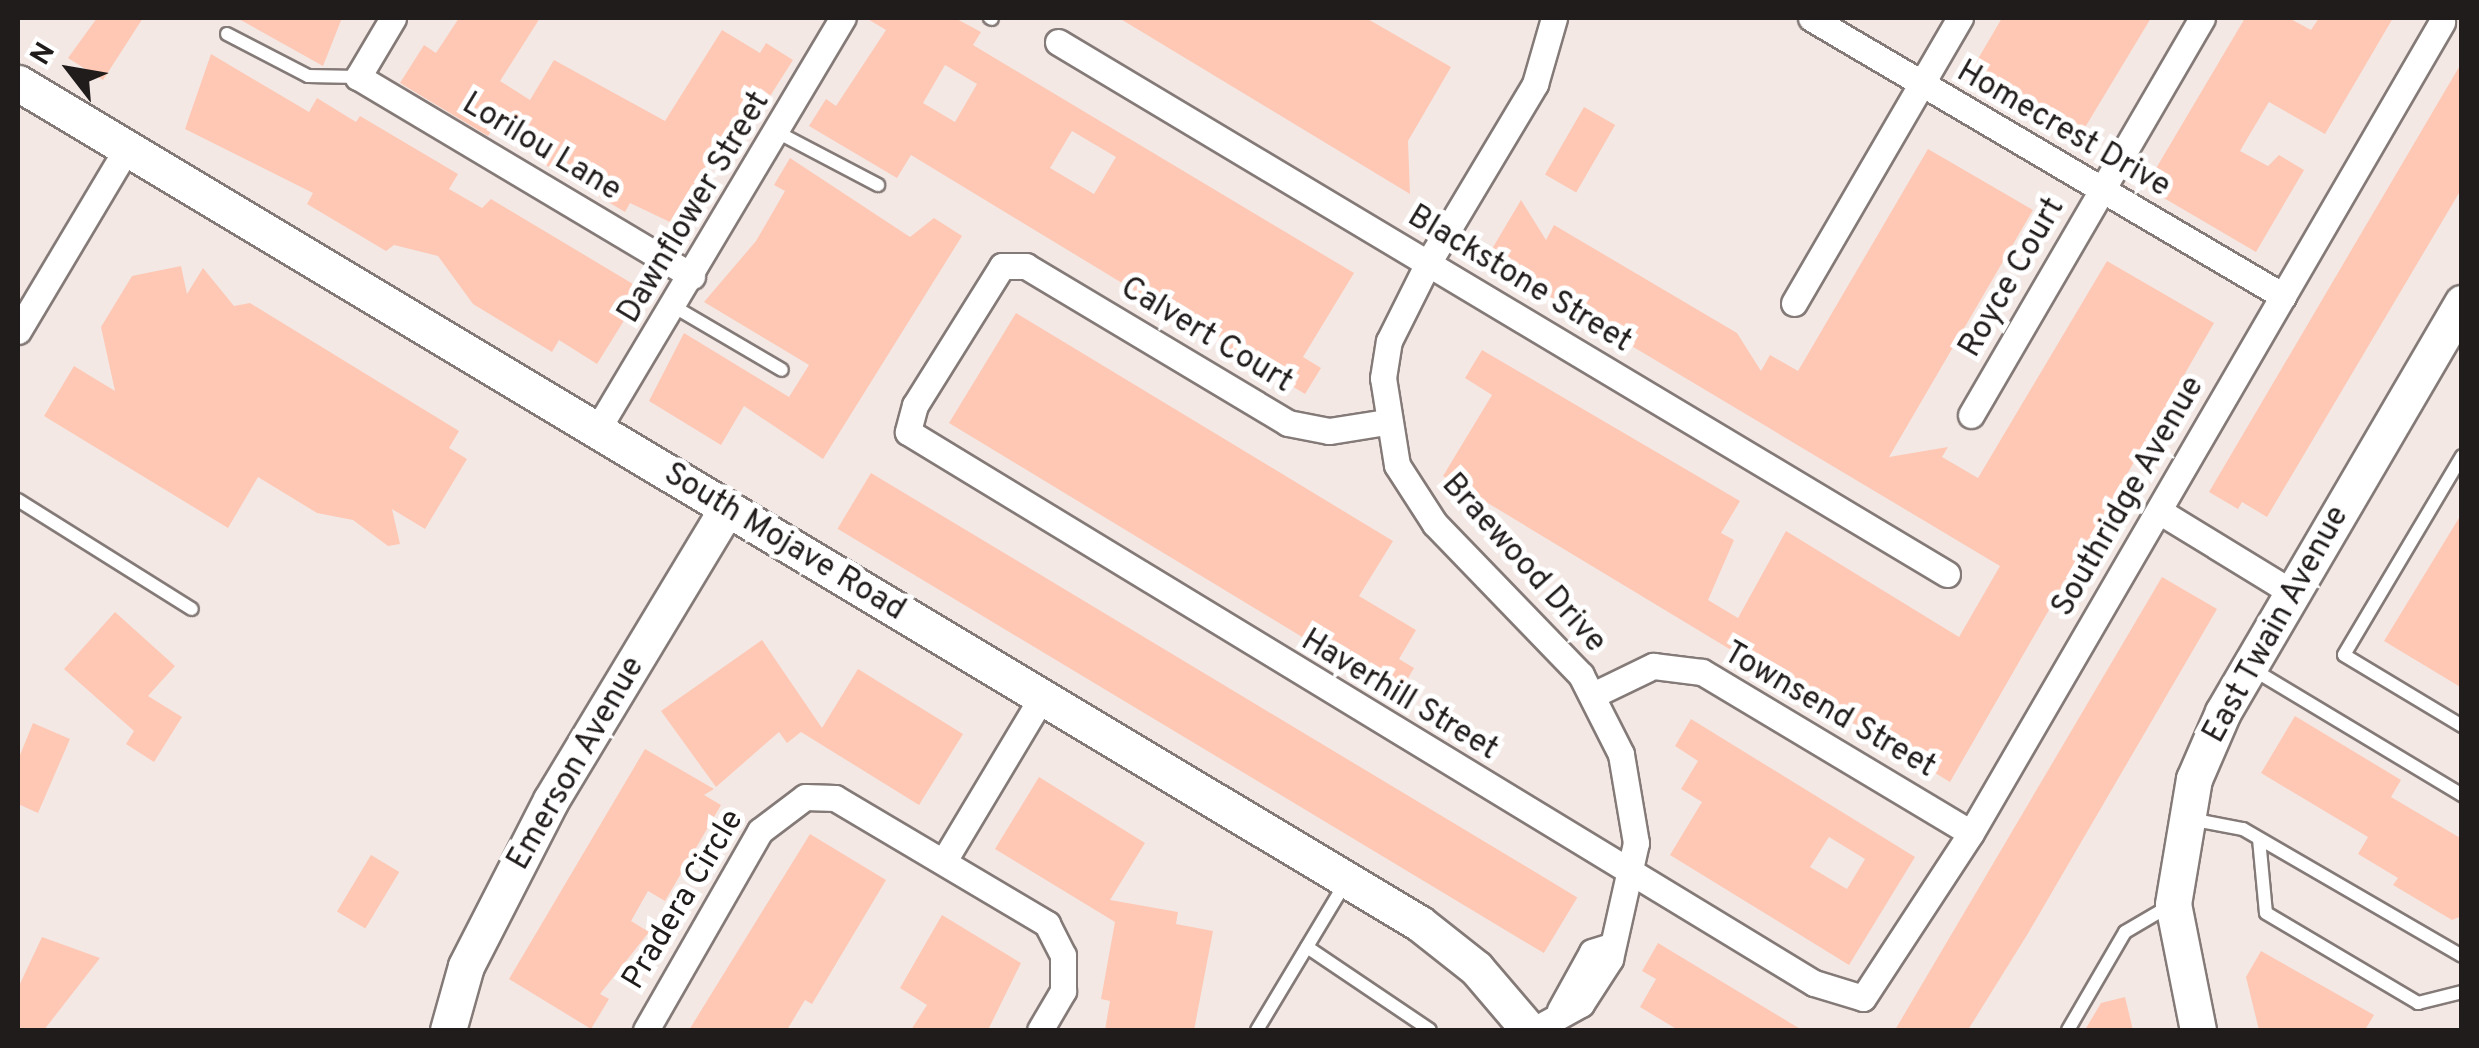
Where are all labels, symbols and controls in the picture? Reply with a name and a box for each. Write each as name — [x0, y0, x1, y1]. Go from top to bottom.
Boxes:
north arrow — [20, 20, 120, 120]
text: N — [24, 37, 65, 72]
street label: Homecrest Drive — [1949, 53, 2177, 207]
street label: Dawnflower Street — [611, 85, 779, 331]
street label: Lorilou Lane — [455, 86, 627, 210]
street label: Royce Court — [1952, 191, 2074, 365]
street label: Blackstone Street — [1400, 198, 1638, 362]
street label: Calvert Court — [1113, 270, 1299, 402]
street label: Southridge Avenue — [2044, 369, 2214, 625]
street label: South Mojave Road — [656, 456, 912, 630]
street label: Braewood Drive — [1433, 467, 1613, 661]
street label: East Twain Avenue — [2195, 499, 2359, 751]
street label: Haverhill Street — [1294, 622, 1504, 770]
street label: Townsend Street — [1716, 635, 1942, 787]
street label: Emerson Avenue — [500, 650, 654, 878]
street label: Pradera Circle — [615, 803, 753, 997]

